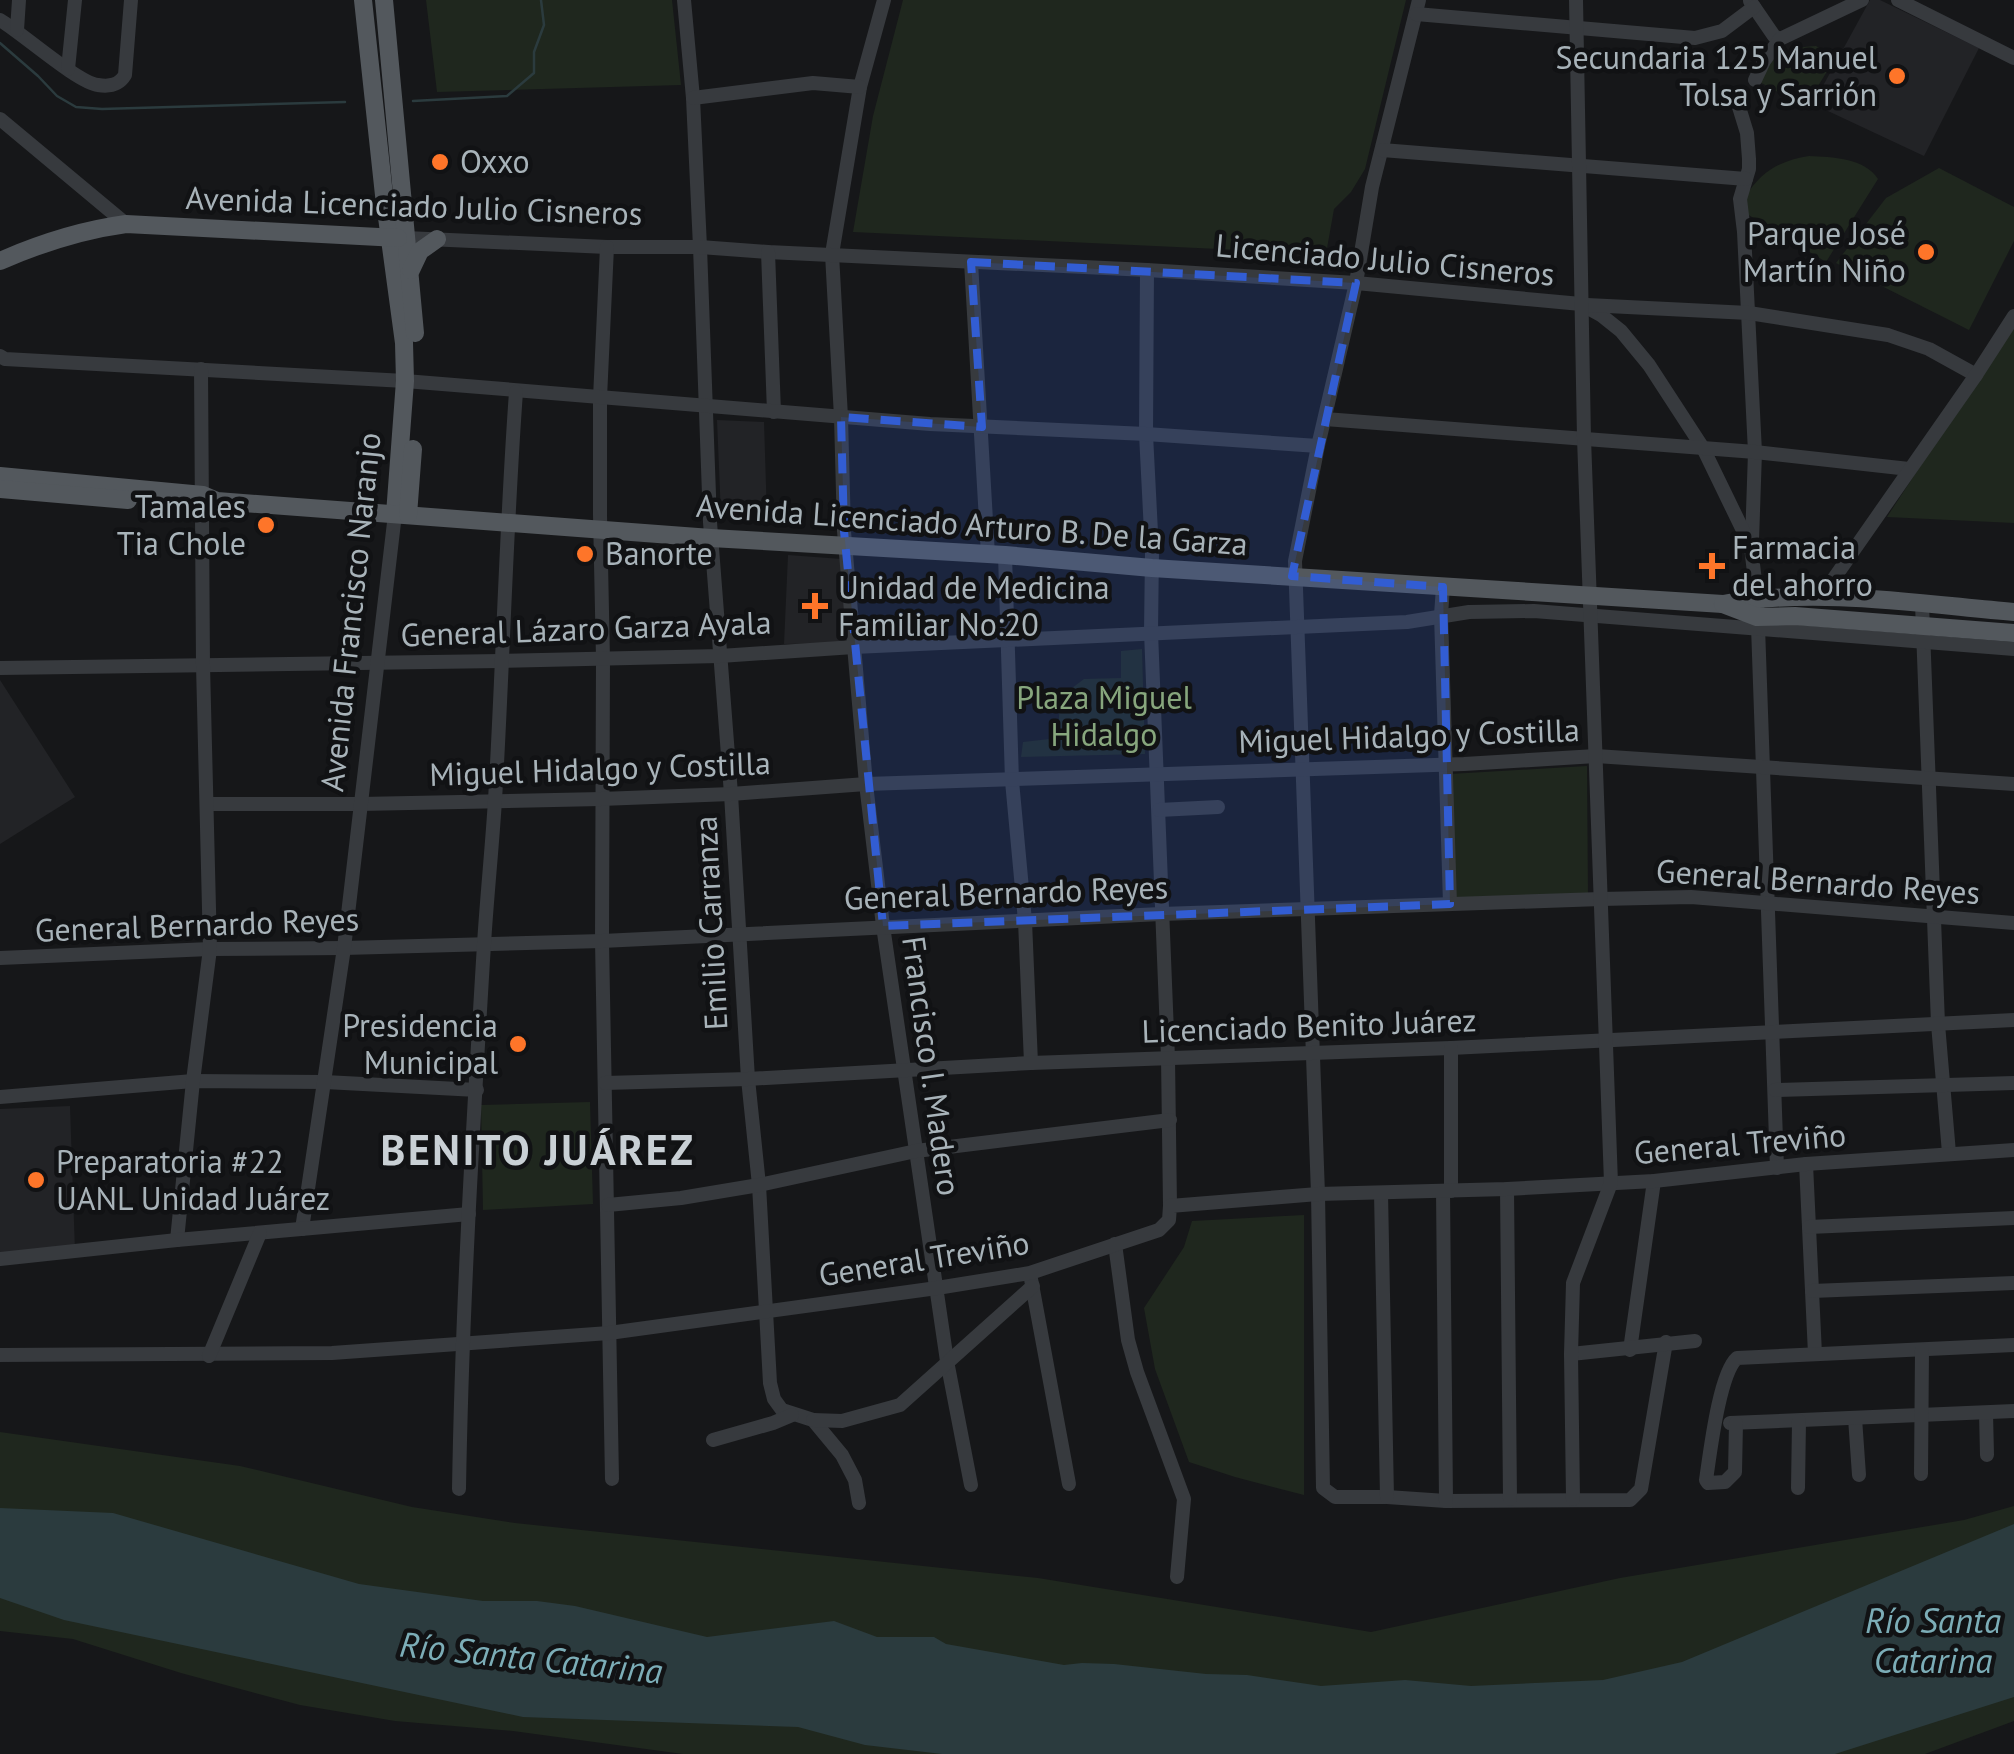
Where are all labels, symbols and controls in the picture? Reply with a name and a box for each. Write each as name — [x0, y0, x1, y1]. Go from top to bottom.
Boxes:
place label: Secundaria 125 Manuel Tolsa y Sarrión — [1556, 36, 1878, 115]
marker: Secundaria 125 Manuel Tolsa y Sarrión — [1886, 65, 1908, 87]
place label: Oxxo — [460, 140, 530, 182]
marker: Oxxo — [429, 151, 451, 173]
street label: Avenida Licenciado Julio Cisneros — [185, 176, 643, 234]
place label: Parque José Martín Niño — [1743, 212, 1906, 291]
street label: Licenciado Julio Cisneros — [1214, 223, 1556, 295]
marker: Parque José Martín Niño — [1915, 241, 1937, 263]
street label: Avenida Francisco Naranjo — [310, 430, 390, 793]
street label: Avenida Licenciado Arturo B. De la Garza — [695, 484, 1249, 564]
place label: Tamales Tia Chole — [117, 485, 246, 564]
marker: Tamales Tia Chole — [255, 514, 277, 536]
place label: Farmacia del ahorro — [1732, 526, 1873, 605]
place label: Banorte — [605, 532, 713, 574]
marker: Banorte — [574, 543, 596, 565]
marker: Farmacia del ahorro — [1701, 555, 1723, 577]
place label: Unidad de Medicina Familiar No:20 — [838, 566, 1110, 645]
marker: Unidad de Medicina Familiar No:20 — [802, 593, 828, 619]
street label: General Lázaro Garza Ayala — [400, 601, 772, 655]
park label: Plaza Miguel Hidalgo — [1016, 676, 1193, 755]
street label: Miguel Hidalgo y Costilla — [1238, 708, 1580, 762]
street label: Miguel Hidalgo y Costilla — [429, 741, 771, 795]
street label: Emilio Carranza — [683, 815, 737, 1031]
street label: General Bernardo Reyes — [1655, 849, 1981, 913]
street label: General Bernardo Reyes — [843, 865, 1169, 919]
street label: General Bernardo Reyes — [34, 897, 360, 951]
street label: Francisco I. Madero — [893, 933, 971, 1198]
street label: Licenciado Benito Juárez — [1141, 998, 1477, 1052]
place label: Presidencia Municipal — [342, 1004, 499, 1083]
marker: Presidencia Municipal — [507, 1033, 529, 1055]
street label: General Treviño — [1632, 1113, 1848, 1173]
district label: BENITO JUÁREZ — [381, 1122, 695, 1177]
place label: Preparatoria #22 UANL Unidad Juárez — [56, 1140, 330, 1219]
marker: Preparatoria #22 UANL Unidad Juárez — [25, 1169, 47, 1191]
street label: General Treviño — [815, 1221, 1032, 1295]
water label: Río Santa Catarina — [1865, 1597, 2001, 1683]
water label: Río Santa Catarina — [397, 1620, 665, 1694]

